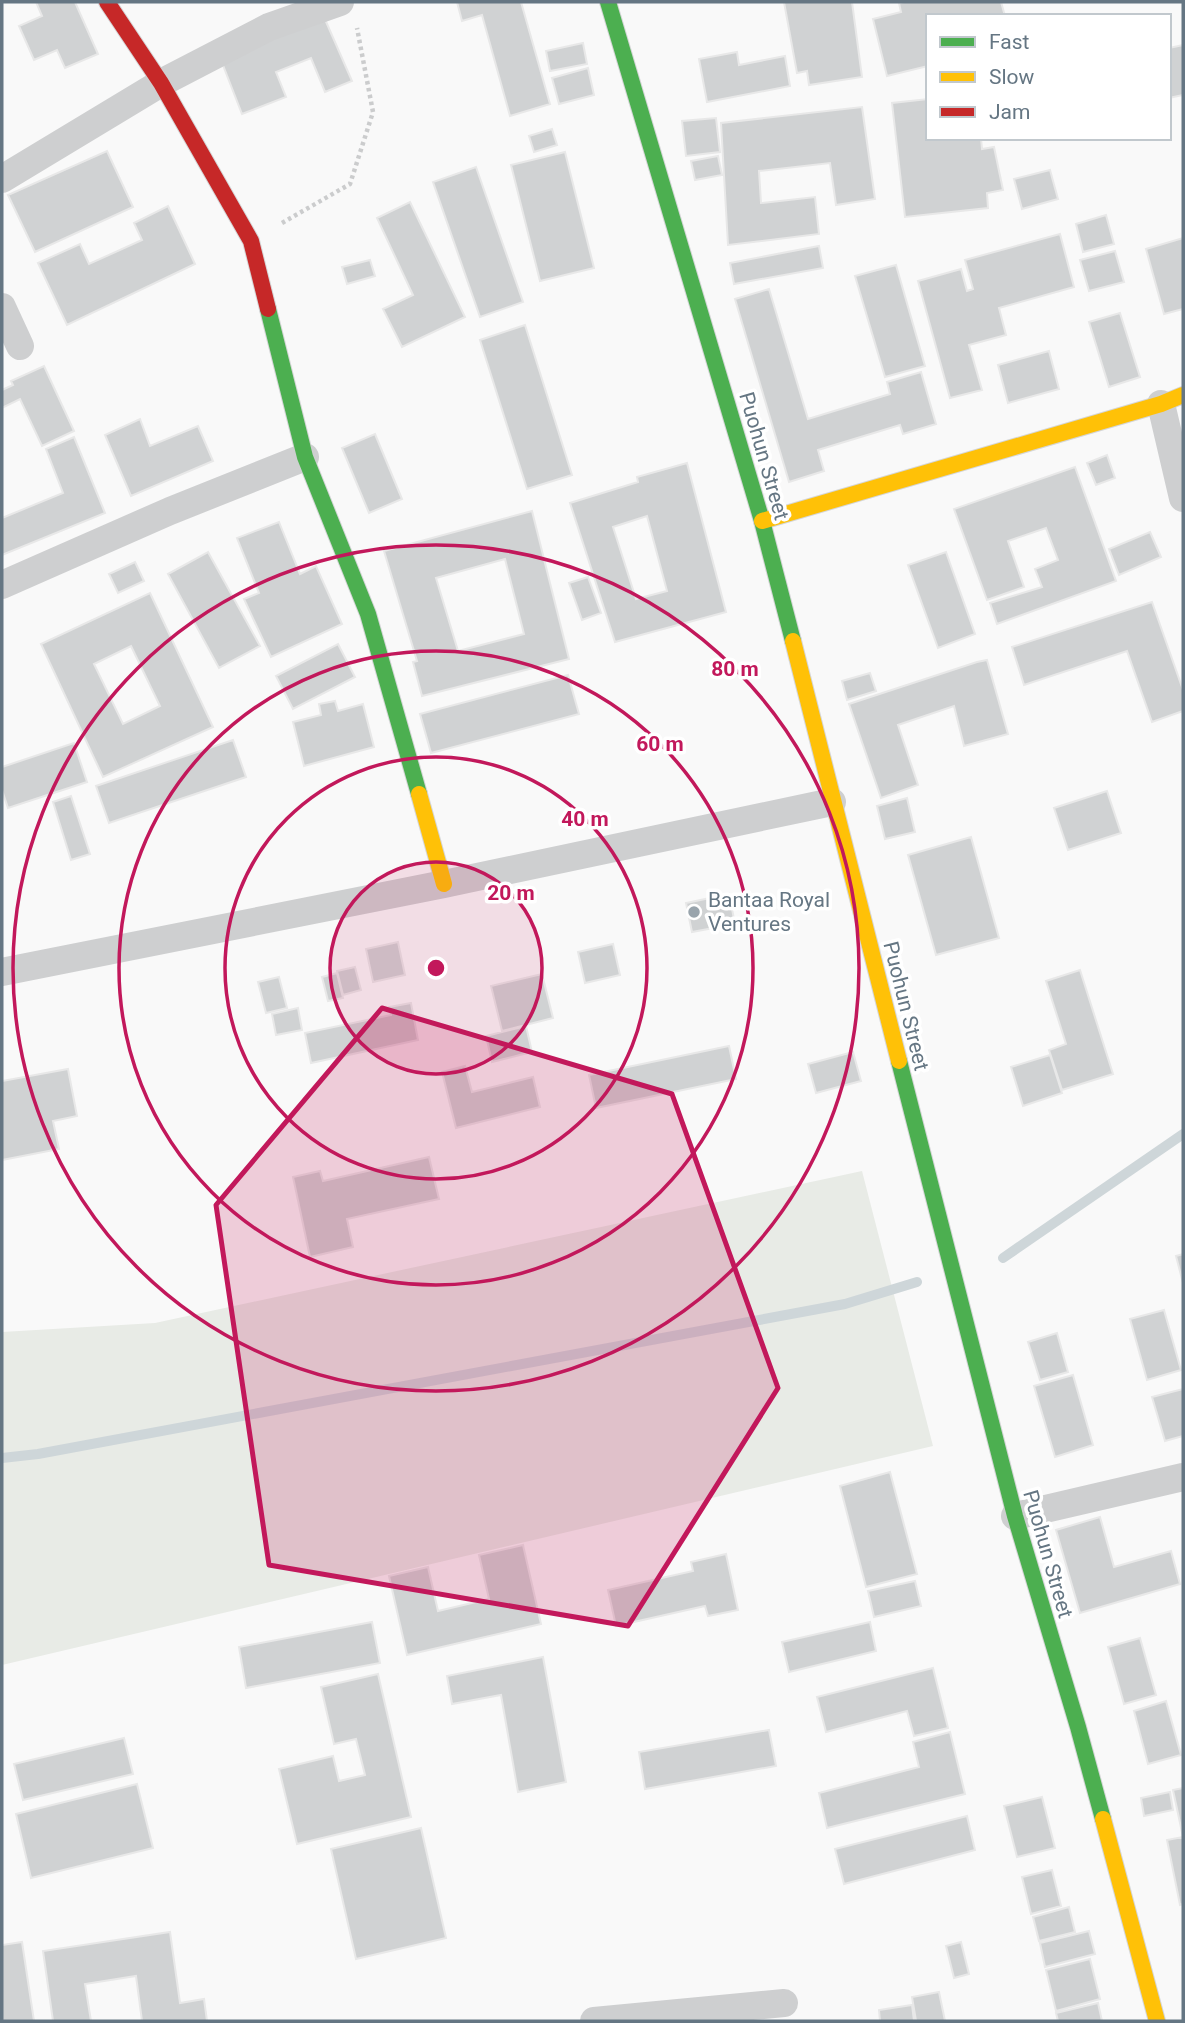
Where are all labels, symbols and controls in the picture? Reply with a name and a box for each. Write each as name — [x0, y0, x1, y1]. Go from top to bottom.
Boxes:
legend — [926, 14, 1171, 140]
text: Fast — [989, 30, 1030, 54]
text: Slow — [989, 65, 1035, 89]
text: Jam — [989, 100, 1030, 124]
street label: Puohun Street — [734, 389, 794, 523]
text: 80 m — [711, 657, 759, 681]
text: 60 m — [636, 732, 684, 756]
text: 40 m — [561, 807, 609, 831]
text: 20 m — [487, 881, 535, 905]
place label: Bantaa Royal Ventures — [708, 888, 830, 936]
marker: Bantaa Royal Ventures — [686, 904, 702, 920]
street label: Puohun Street — [878, 939, 934, 1073]
centre of rings — [424, 956, 448, 980]
street label: Puohun Street — [1018, 1487, 1078, 1621]

